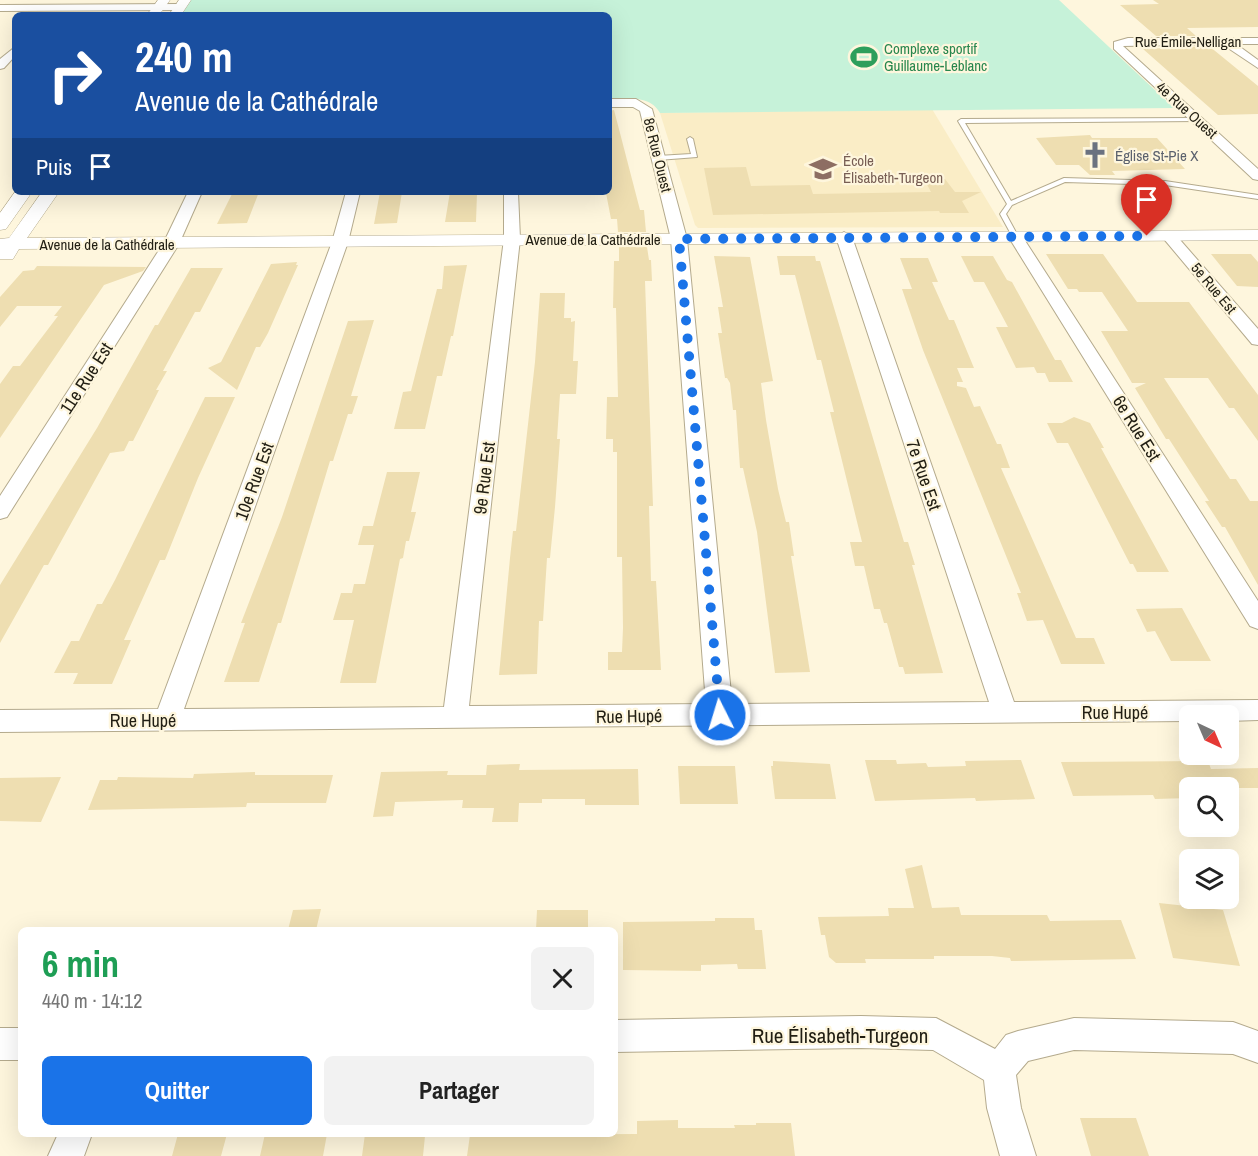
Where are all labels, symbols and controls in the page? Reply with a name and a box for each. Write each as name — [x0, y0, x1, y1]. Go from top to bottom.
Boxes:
text: 240 m — [135, 29, 233, 85]
street label: Rue Émile-Nelligan — [1135, 31, 1241, 52]
icon: right — [36, 36, 114, 114]
place label: Complexe sportif Guillaume-Leblanc — [884, 38, 987, 76]
sports icon: Complexe sportif Guillaume-Leblanc — [849, 42, 879, 72]
street label: 4e Rue Ouest — [1152, 77, 1223, 144]
text: Avenue de la Cathédrale — [135, 83, 378, 119]
street label: 8e Rue Ouest — [639, 116, 678, 195]
church icon: Église St-Pie X — [1080, 140, 1110, 170]
place label: Église St-Pie X — [1115, 145, 1199, 166]
icon: arrive — [84, 150, 117, 183]
place label: École Élisabeth-Turgeon — [843, 150, 943, 188]
text: Puis — [36, 152, 72, 182]
school or university icon: École Élisabeth-Turgeon — [808, 154, 838, 184]
pin — [1121, 174, 1172, 236]
icon: arrive — [1130, 183, 1163, 216]
street label: Avenue de la Cathédrale — [524, 229, 661, 250]
street label: Avenue de la Cathédrale — [38, 234, 175, 255]
street label: 5e Rue Est — [1186, 258, 1242, 319]
street label: 11e Rue Est — [54, 338, 118, 418]
street label: 6e Rue Est — [1107, 390, 1167, 466]
street label: 7e Rue Est — [900, 436, 948, 514]
street label: 10e Rue Est — [228, 439, 280, 523]
street label: 9e Rue Est — [467, 440, 501, 516]
position arrow — [688, 683, 752, 747]
street label: Rue Hupé — [1082, 700, 1148, 725]
street label: Rue Hupé — [596, 703, 662, 729]
north arrow — [1179, 705, 1239, 765]
map controls — [1179, 705, 1239, 909]
street label: Rue Hupé — [110, 708, 176, 733]
button: search — [1179, 777, 1239, 837]
button: layers — [1179, 849, 1239, 909]
text: 6 min — [42, 940, 119, 988]
button: close — [531, 947, 594, 1010]
text: 440 m · 14:12 — [42, 987, 142, 1014]
street label: Rue Élisabeth-Turgeon — [752, 1021, 928, 1050]
button: Quitter — [42, 1056, 312, 1125]
button: Partager — [324, 1056, 594, 1125]

